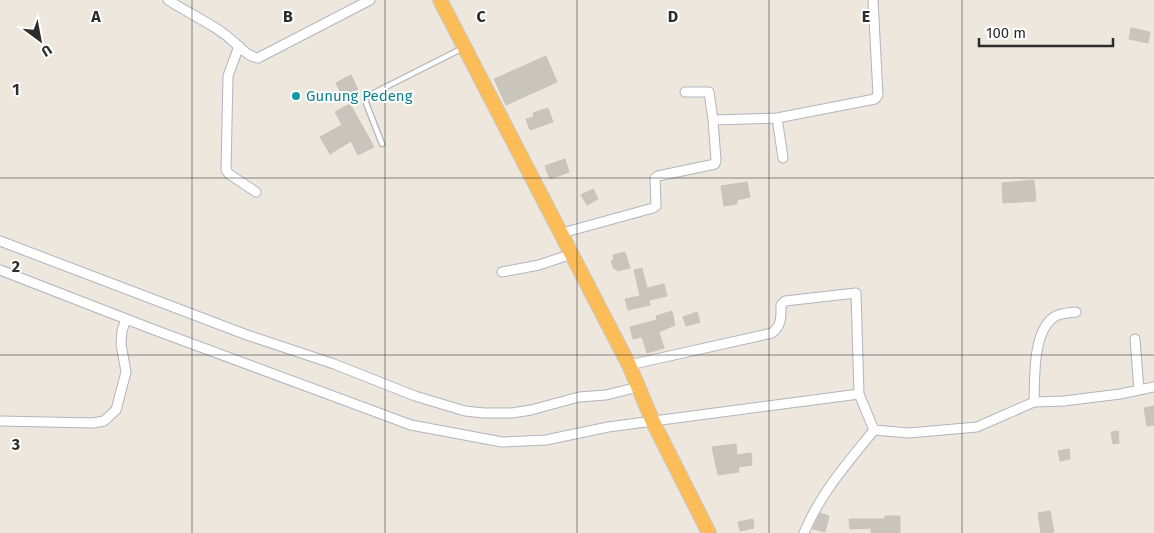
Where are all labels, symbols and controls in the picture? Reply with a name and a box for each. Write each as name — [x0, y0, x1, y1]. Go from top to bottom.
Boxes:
text: A — [90, 7, 101, 26]
text: B — [283, 7, 293, 26]
text: C — [476, 7, 486, 26]
text: D — [668, 7, 678, 26]
text: E — [862, 7, 870, 26]
north arrow — [15, 15, 65, 65]
scale bar — [979, 15, 1113, 47]
text: 100 m — [986, 24, 1026, 42]
text: U — [38, 41, 55, 60]
text: 1 — [12, 80, 20, 99]
place label: Gunung Pedeng — [306, 87, 413, 105]
marker: Gunung Pedeng — [290, 90, 302, 102]
text: 2 — [12, 257, 20, 276]
text: 3 — [11, 435, 20, 454]

